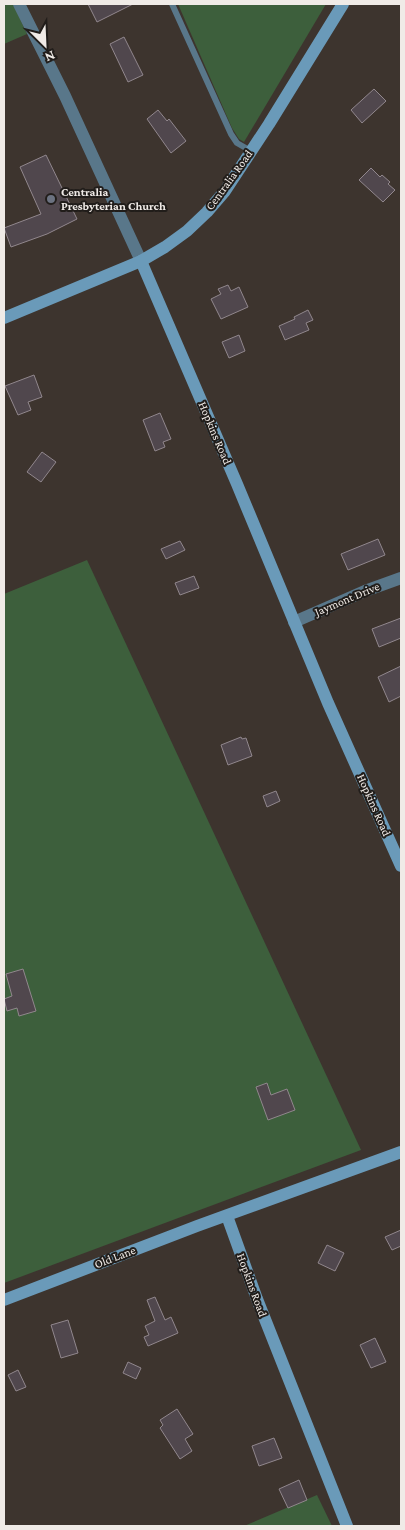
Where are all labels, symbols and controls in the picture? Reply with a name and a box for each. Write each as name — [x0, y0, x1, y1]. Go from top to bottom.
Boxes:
north arrow — [20, 20, 70, 70]
text: N — [42, 48, 58, 66]
street label: Centralia Road — [203, 147, 256, 213]
place label: Centralia Presbyterian Church — [61, 185, 166, 213]
marker: Centralia Presbyterian Church — [45, 193, 57, 205]
street label: Hopkins Road — [196, 400, 235, 467]
street label: Jaymont Drive — [312, 579, 381, 619]
street label: Hopkins Road — [354, 772, 394, 839]
street label: Old Lane — [92, 1243, 138, 1271]
street label: Hopkins Road — [234, 1251, 270, 1319]

